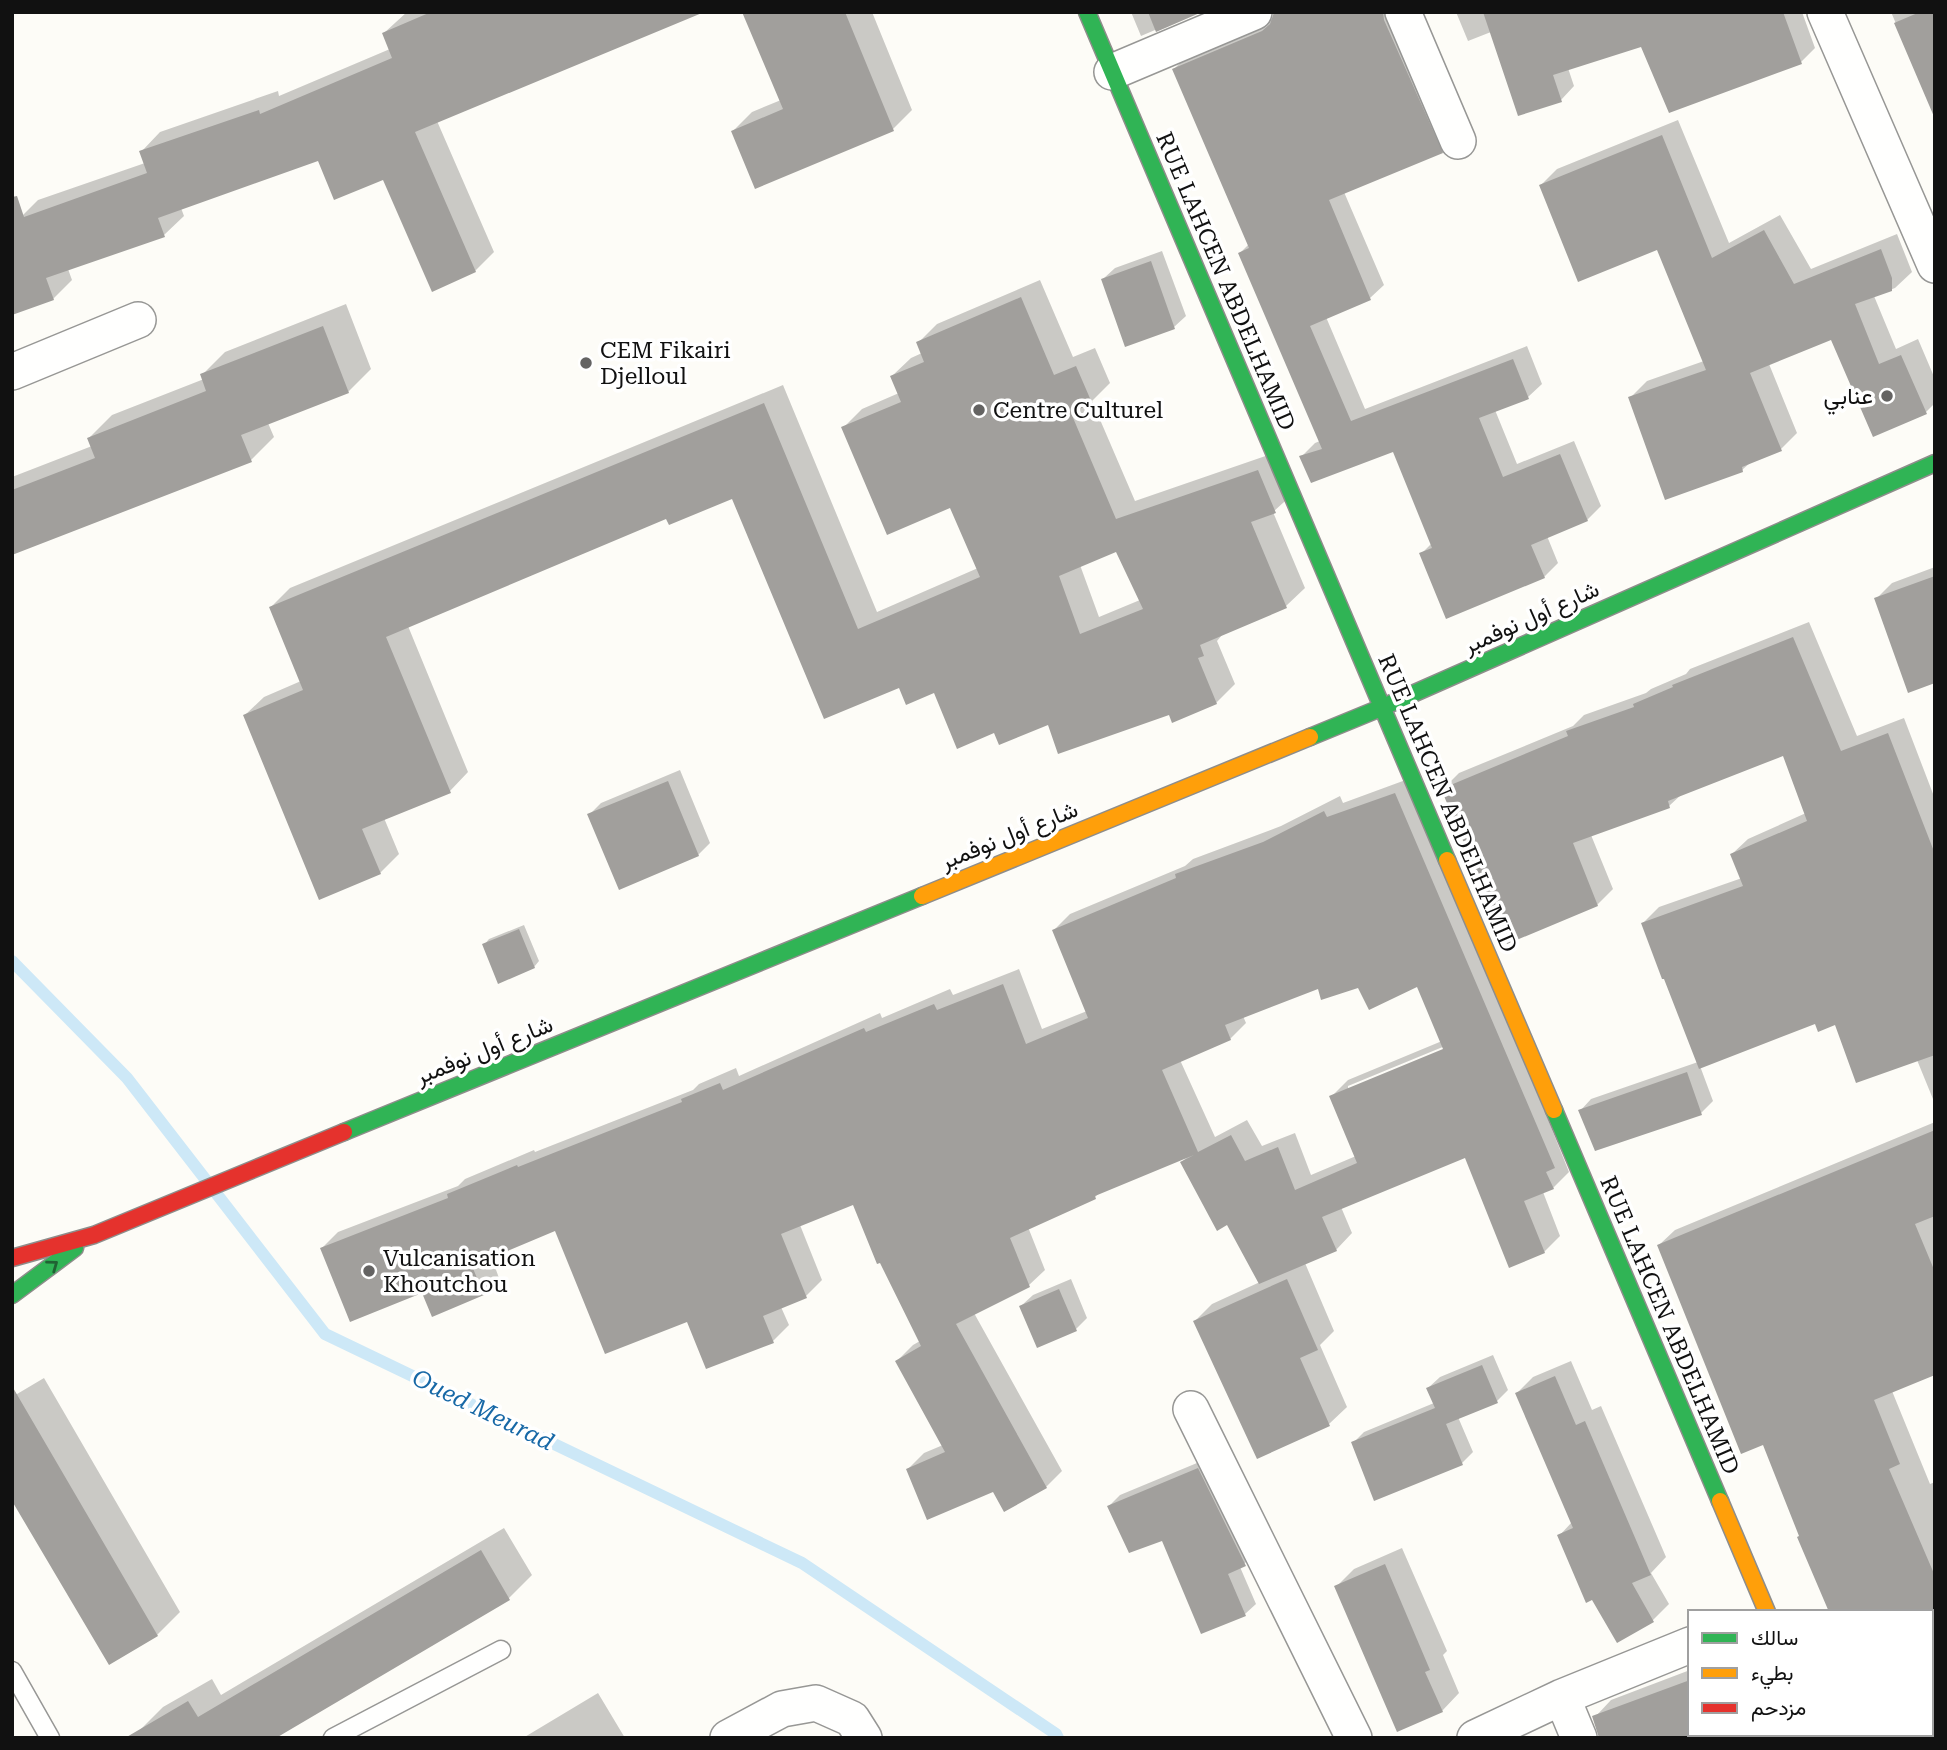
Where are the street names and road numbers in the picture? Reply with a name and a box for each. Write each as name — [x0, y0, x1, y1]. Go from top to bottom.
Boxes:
street label: RUE LAHCEN ABDELHAMID — [1150, 128, 1301, 434]
street label: شارع أول نوفمبر — [1458, 576, 1604, 662]
street label: RUE LAHCEN ABDELHAMID — [1372, 650, 1523, 956]
street label: شارع أول نوفمبر — [936, 796, 1082, 877]
street label: شارع أول نوفمبر — [411, 1011, 557, 1092]
street label: RUE LAHCEN ABDELHAMID — [1594, 1172, 1745, 1478]

